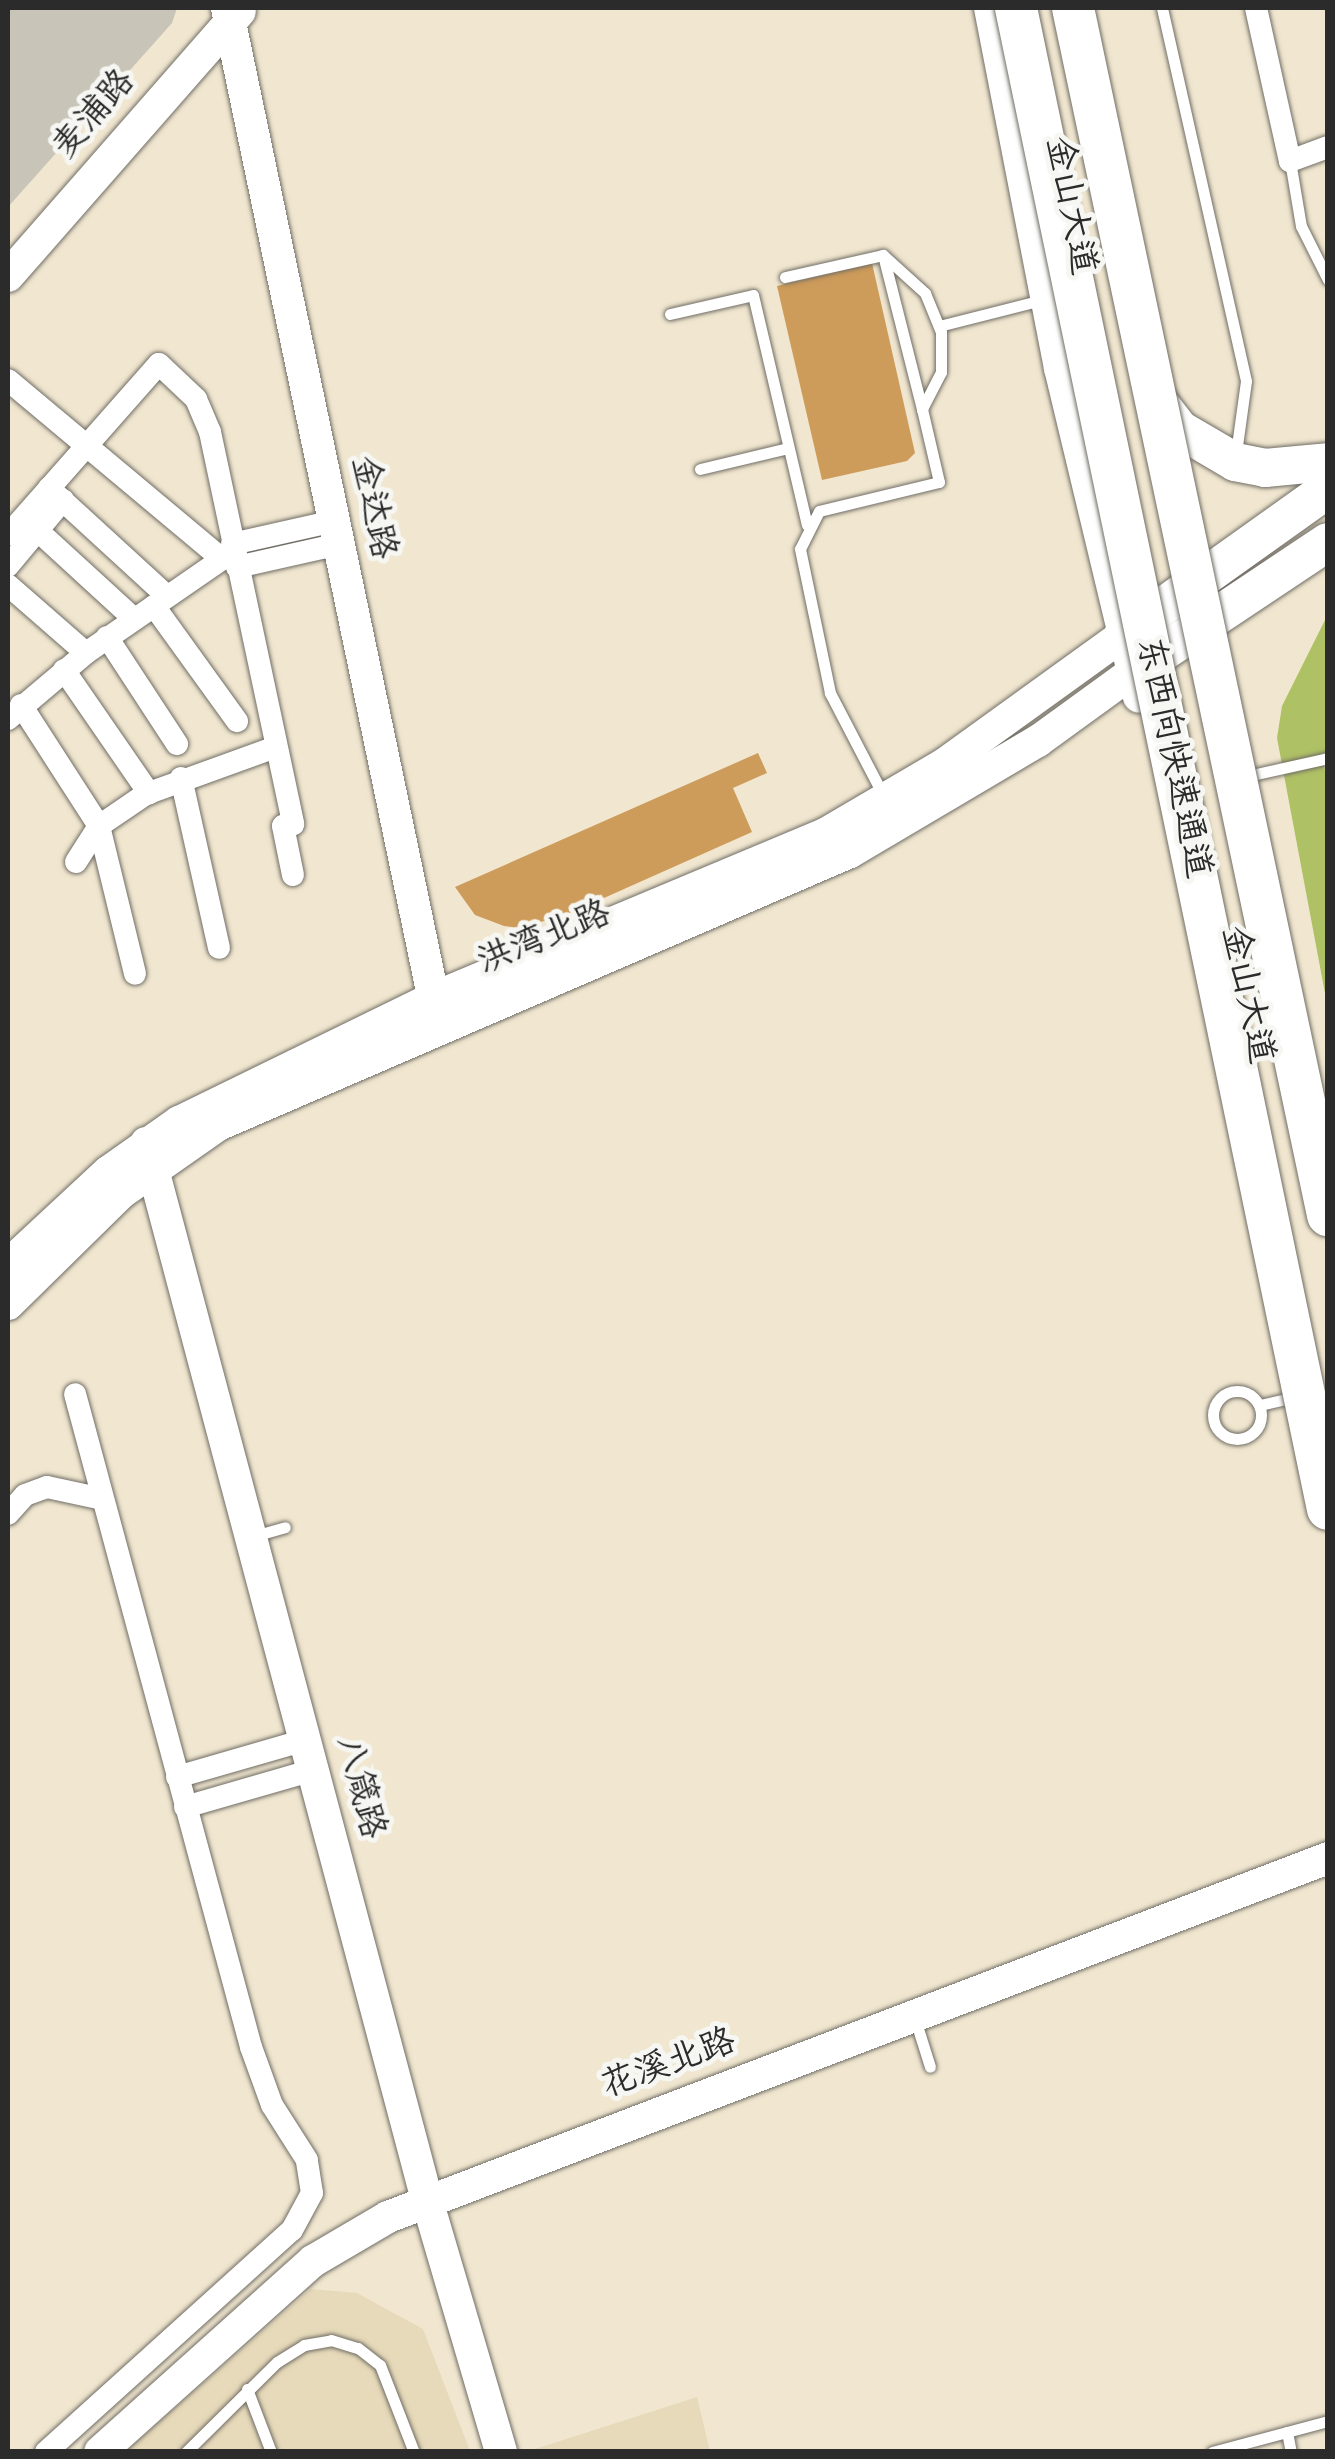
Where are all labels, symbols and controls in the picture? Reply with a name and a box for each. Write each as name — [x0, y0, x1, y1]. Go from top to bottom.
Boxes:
street label: 麦浦路 — [45, 62, 145, 168]
street label: 金山大道 — [1035, 133, 1103, 279]
street label: 金达路 — [341, 452, 403, 564]
street label: 东西向快速通道 — [1126, 634, 1218, 882]
street label: 洪湾北路 — [472, 893, 618, 985]
street label: 金山大道 — [1211, 922, 1281, 1068]
street label: 八箴路 — [325, 1732, 393, 1844]
street label: 花溪北路 — [596, 2021, 742, 2109]

